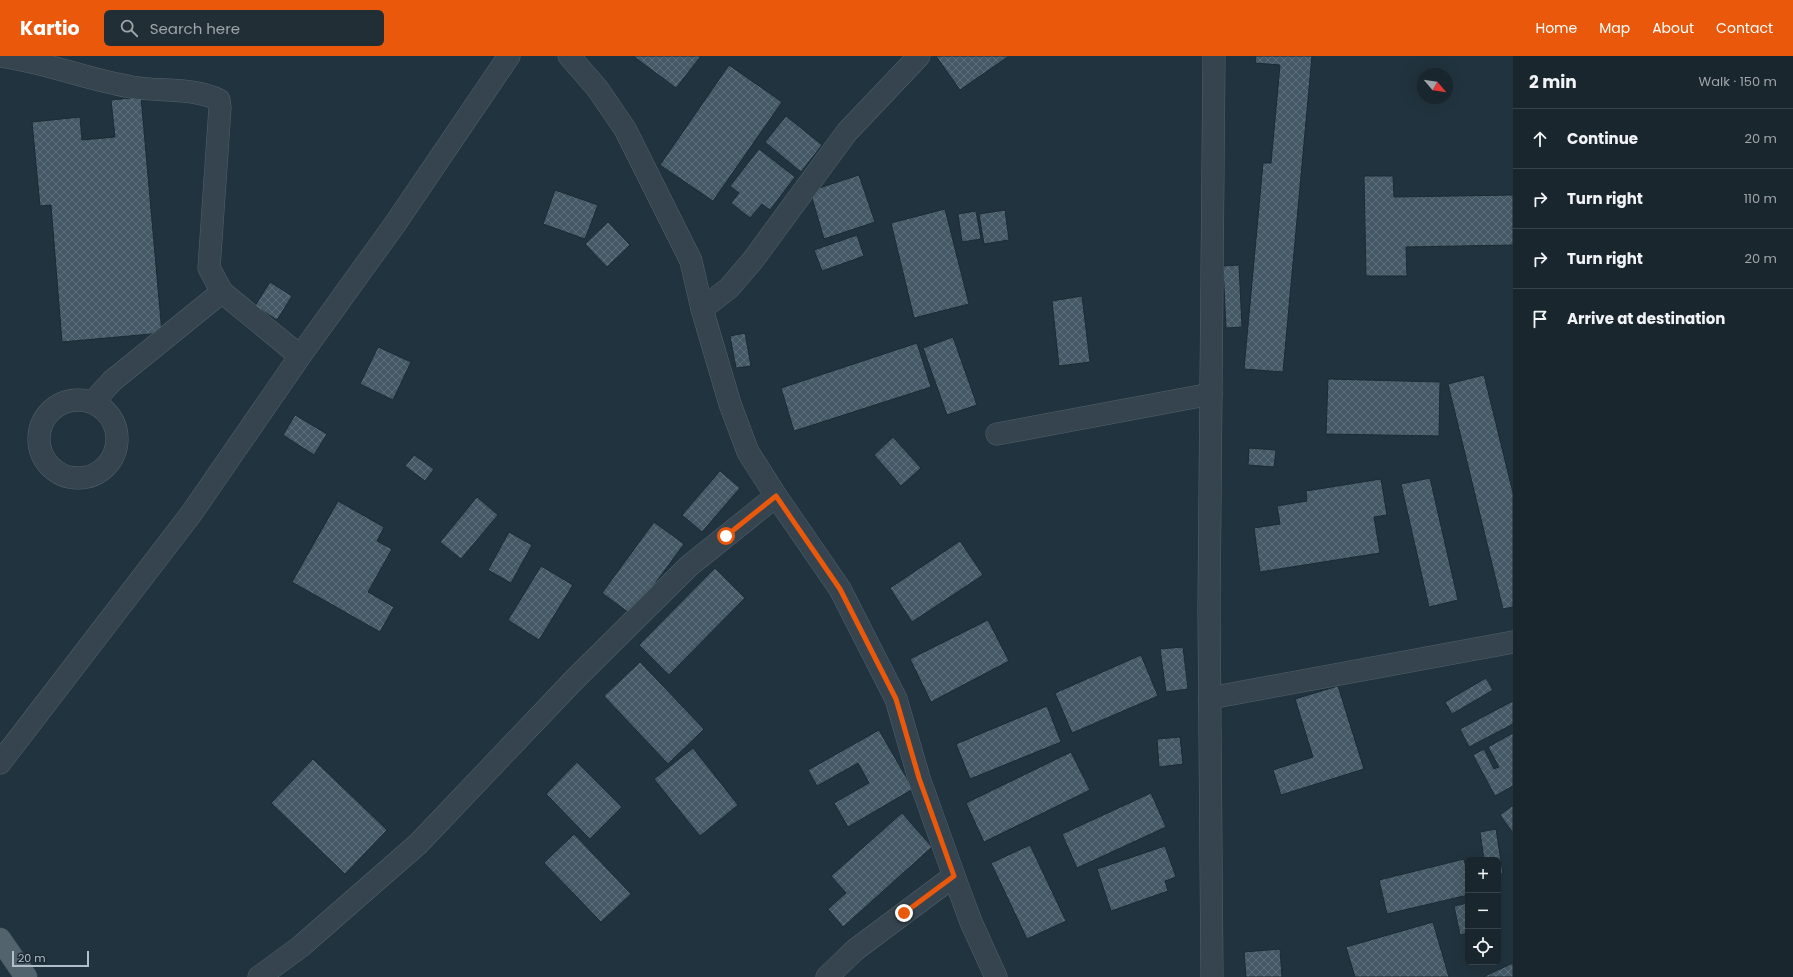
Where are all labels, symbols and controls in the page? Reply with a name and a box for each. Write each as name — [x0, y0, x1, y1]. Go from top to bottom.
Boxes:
search box — [104, 10, 384, 46]
text: Kartio — [20, 15, 80, 42]
icon: search — [118, 17, 140, 39]
text: Search here — [150, 18, 240, 39]
text: Home — [1535, 18, 1577, 38]
text: Map — [1599, 18, 1630, 38]
text: About — [1652, 18, 1694, 38]
text: Contact — [1716, 18, 1773, 38]
north arrow — [1417, 68, 1453, 104]
text: 2 min — [1529, 70, 1577, 94]
text: Walk · 150 m — [1699, 72, 1777, 91]
icon: ahead — [1529, 128, 1551, 150]
text: Continue — [1567, 128, 1638, 149]
text: 20 m — [1744, 129, 1777, 148]
icon: right — [1529, 188, 1551, 210]
text: Turn right — [1567, 188, 1643, 209]
text: 110 m — [1744, 189, 1777, 208]
icon: right — [1529, 248, 1551, 270]
text: Turn right — [1567, 248, 1643, 269]
text: 20 m — [1744, 249, 1777, 268]
icon: arrive — [1529, 308, 1551, 330]
text: Arrive at destination — [1567, 308, 1725, 329]
route start — [717, 527, 735, 545]
map controls — [1465, 857, 1501, 965]
button: + — [1465, 857, 1501, 893]
button: − — [1465, 893, 1501, 929]
route end — [895, 904, 913, 922]
button: locate — [1465, 929, 1501, 965]
scale bar — [12, 949, 89, 968]
text: 20 m — [18, 950, 46, 966]

